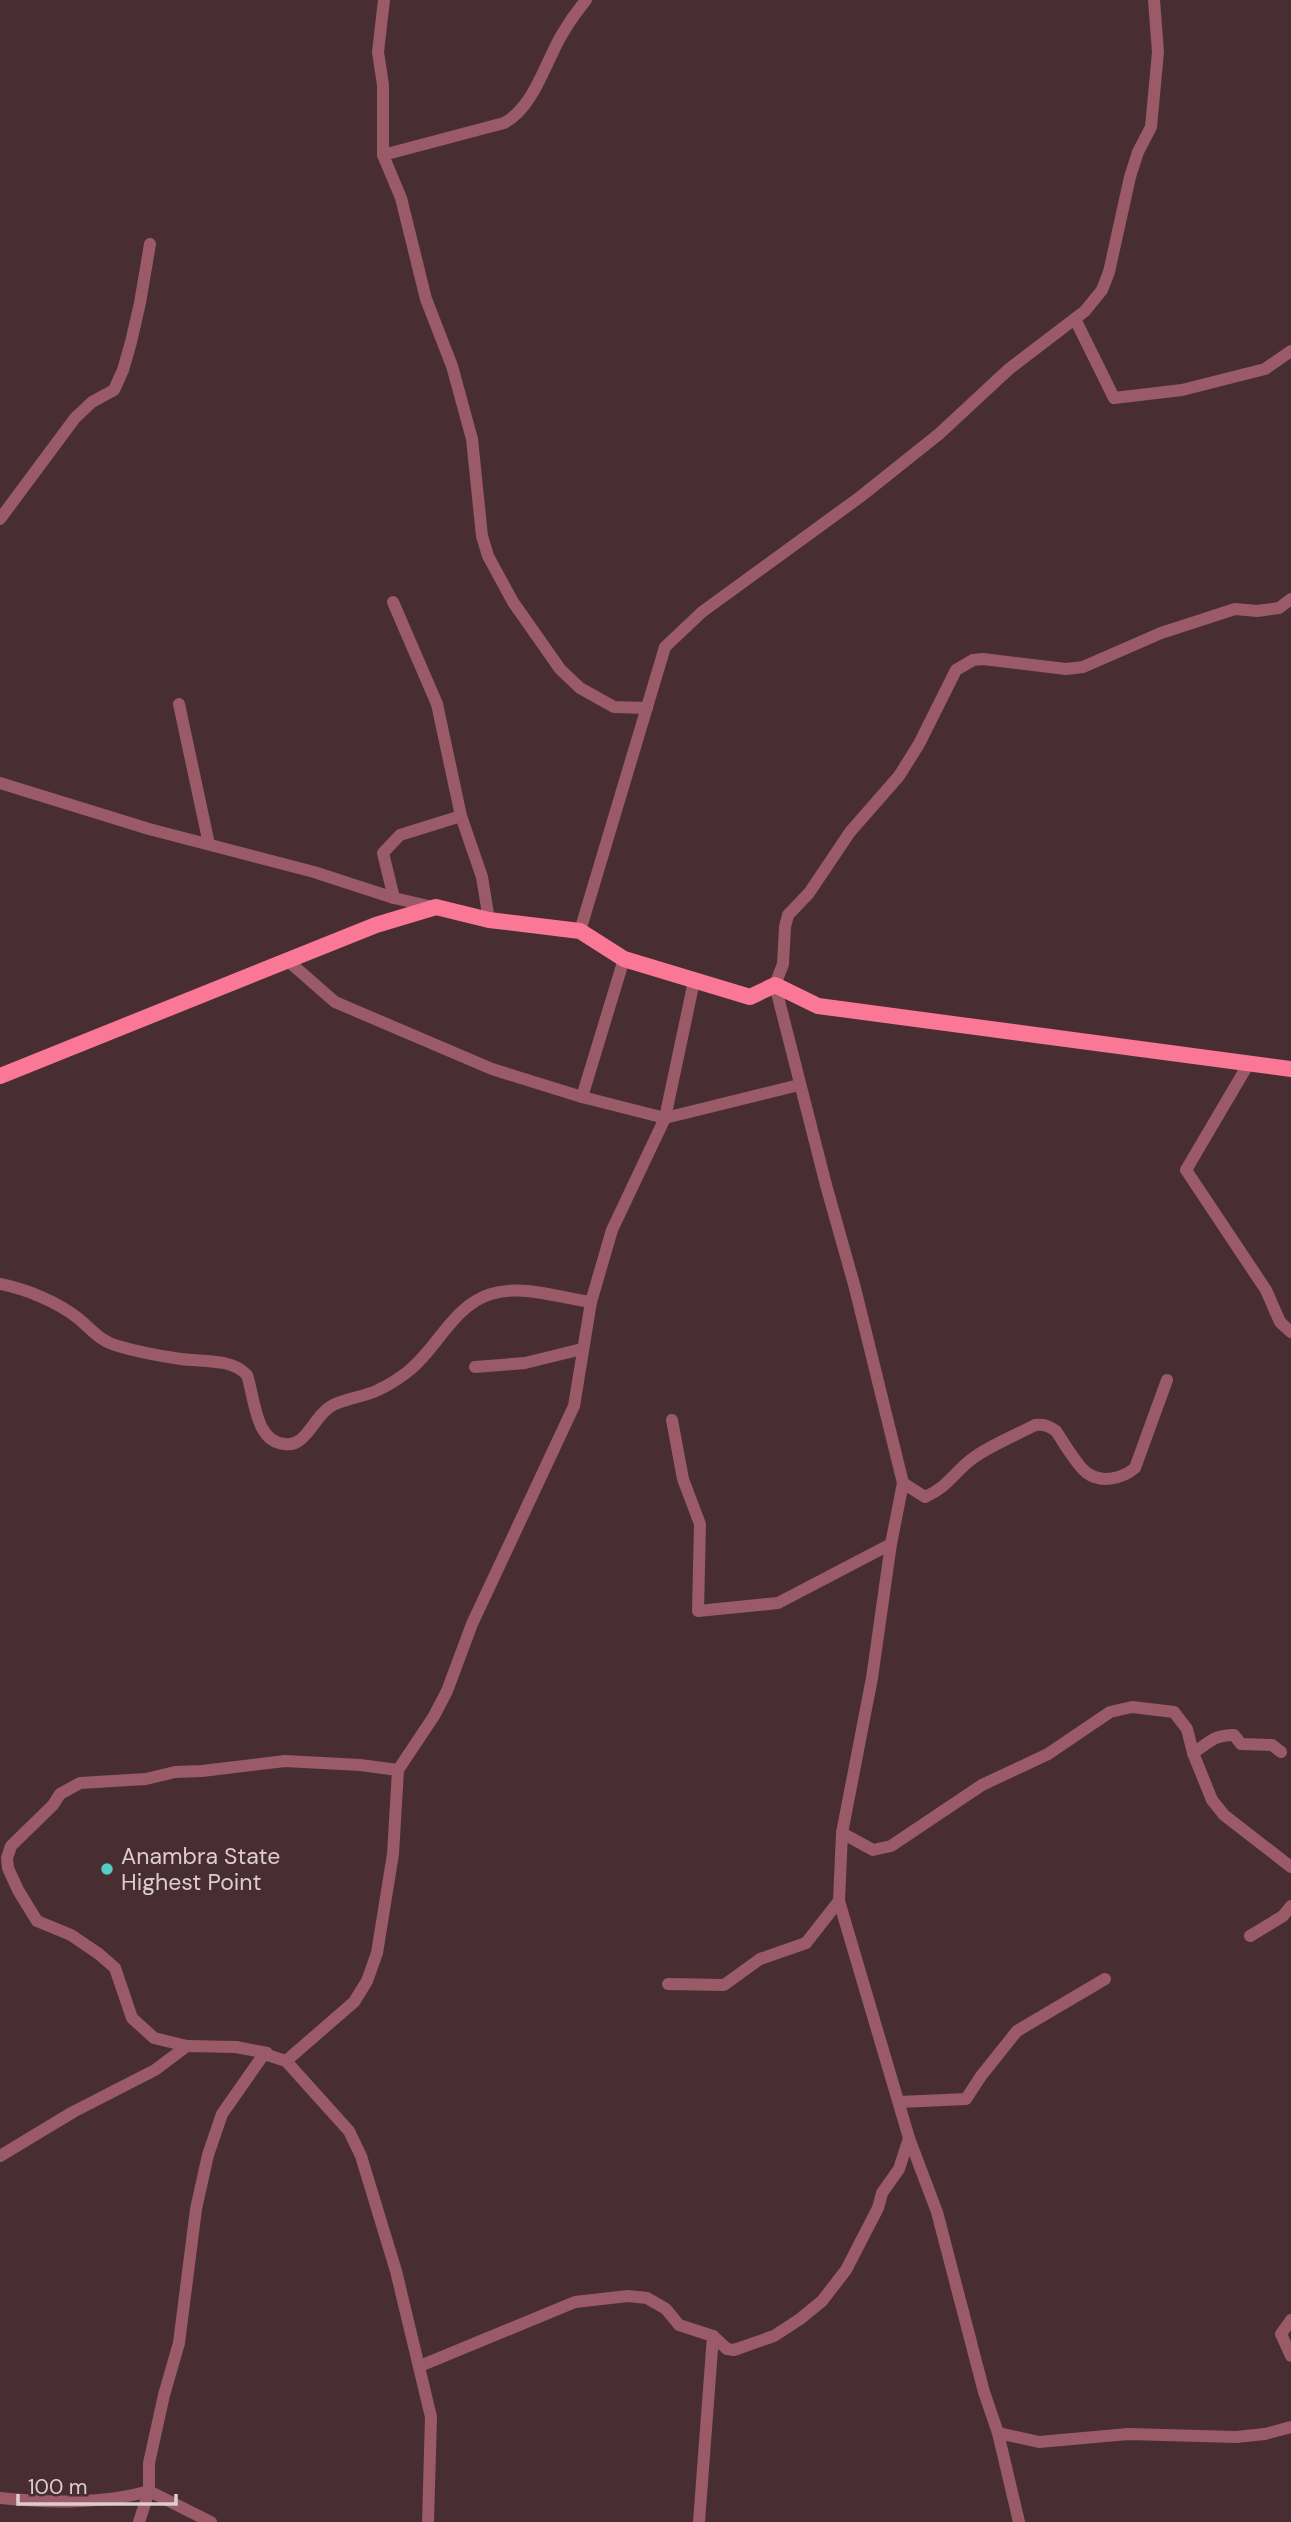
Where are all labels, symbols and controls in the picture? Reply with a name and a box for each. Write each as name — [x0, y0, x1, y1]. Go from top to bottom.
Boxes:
place label: Anambra State Highest Point — [121, 1841, 280, 1897]
marker: Anambra State Highest Point — [99, 1861, 115, 1877]
scale bar — [18, 2462, 175, 2506]
text: 100 m — [28, 2473, 88, 2501]

